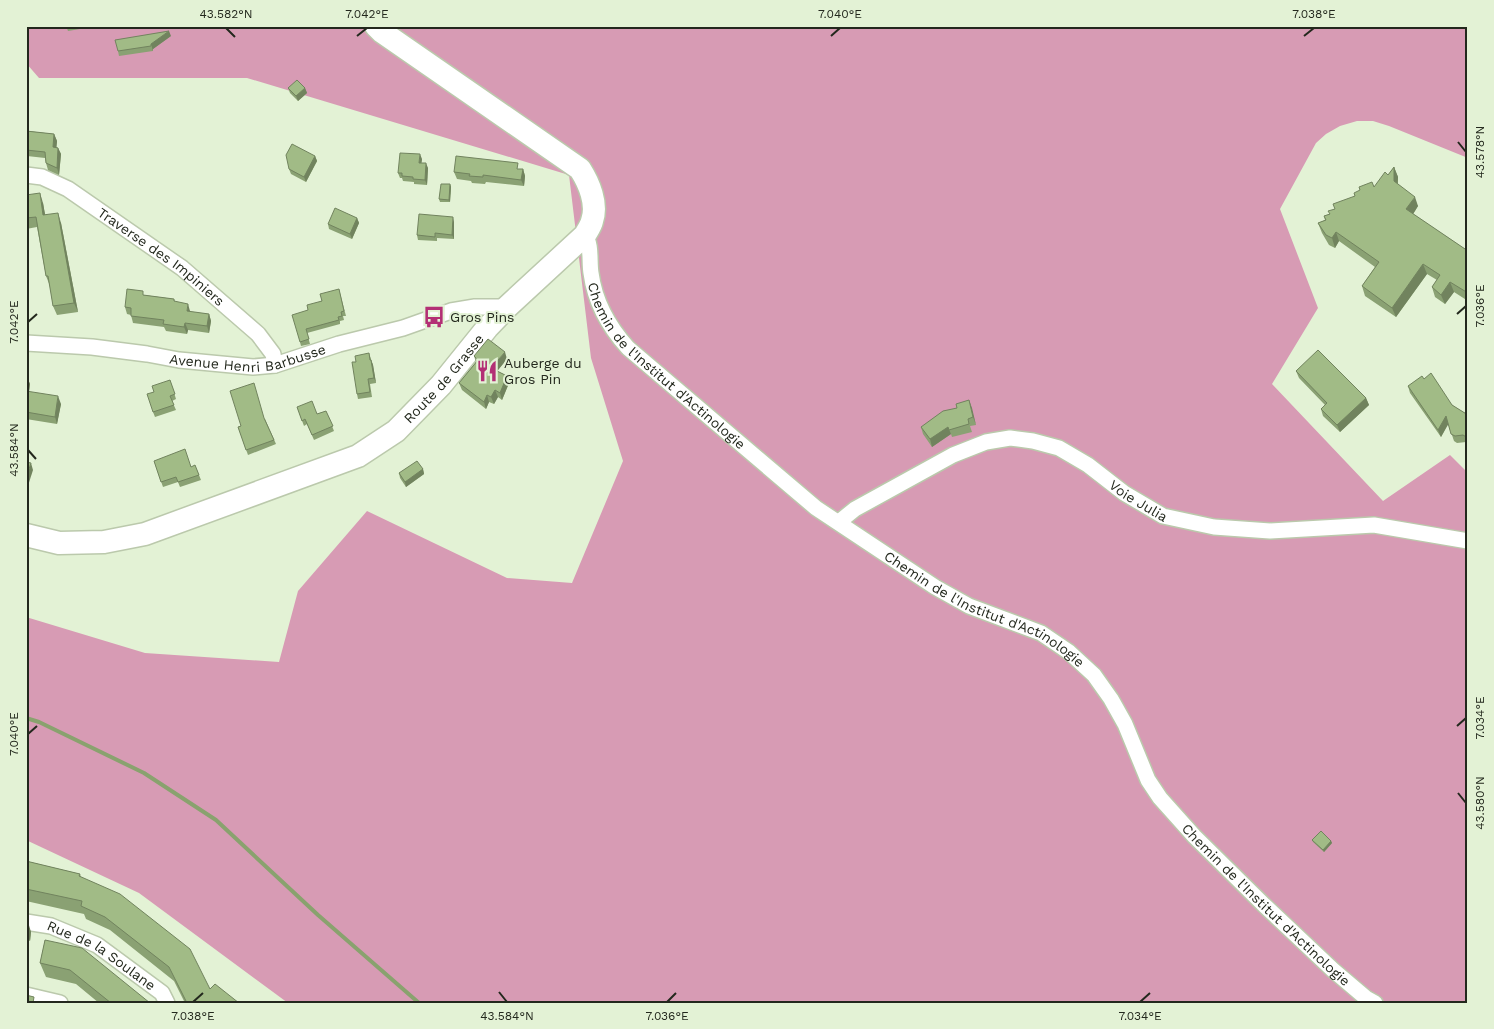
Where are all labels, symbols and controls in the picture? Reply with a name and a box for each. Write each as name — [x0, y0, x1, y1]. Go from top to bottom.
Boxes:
text: 43.582°N — [199, 7, 253, 21]
text: 7.042°E — [345, 7, 389, 21]
text: 7.040°E — [818, 7, 862, 21]
text: 7.038°E — [1292, 7, 1336, 21]
text: 43.578°N — [1473, 126, 1487, 178]
street label: Traverse des Impiniers — [95, 204, 228, 309]
street label: Chemin de l'Institut d'Actinologie — [585, 281, 749, 452]
text: 7.036°E — [1473, 284, 1487, 328]
text: 7.042°E — [7, 300, 21, 344]
bus stop icon: Gros Pins — [421, 304, 447, 330]
place label: Gros Pins — [450, 309, 514, 325]
street label: Route de Grasse — [400, 331, 487, 426]
street label: Avenue Henri Barbusse — [168, 341, 328, 375]
place label: Auberge du Gros Pin — [504, 355, 582, 387]
restaurant icon: Auberge du Gros Pin — [474, 358, 500, 384]
text: 43.584°N — [7, 423, 21, 477]
street label: Voie Julia — [1106, 477, 1170, 525]
street label: Chemin de l'Institut d'Actinologie — [881, 548, 1088, 670]
text: 7.034°E — [1473, 696, 1487, 740]
text: 7.040°E — [7, 712, 21, 756]
text: 43.580°N — [1473, 776, 1487, 830]
street label: Chemin de l'Institut d'Actinologie — [1179, 820, 1353, 989]
street label: Rue de la Soulane — [45, 917, 159, 994]
text: 7.038°E — [171, 1009, 215, 1023]
text: 43.584°N — [480, 1009, 534, 1023]
text: 7.036°E — [645, 1009, 689, 1023]
text: 7.034°E — [1118, 1009, 1162, 1023]

